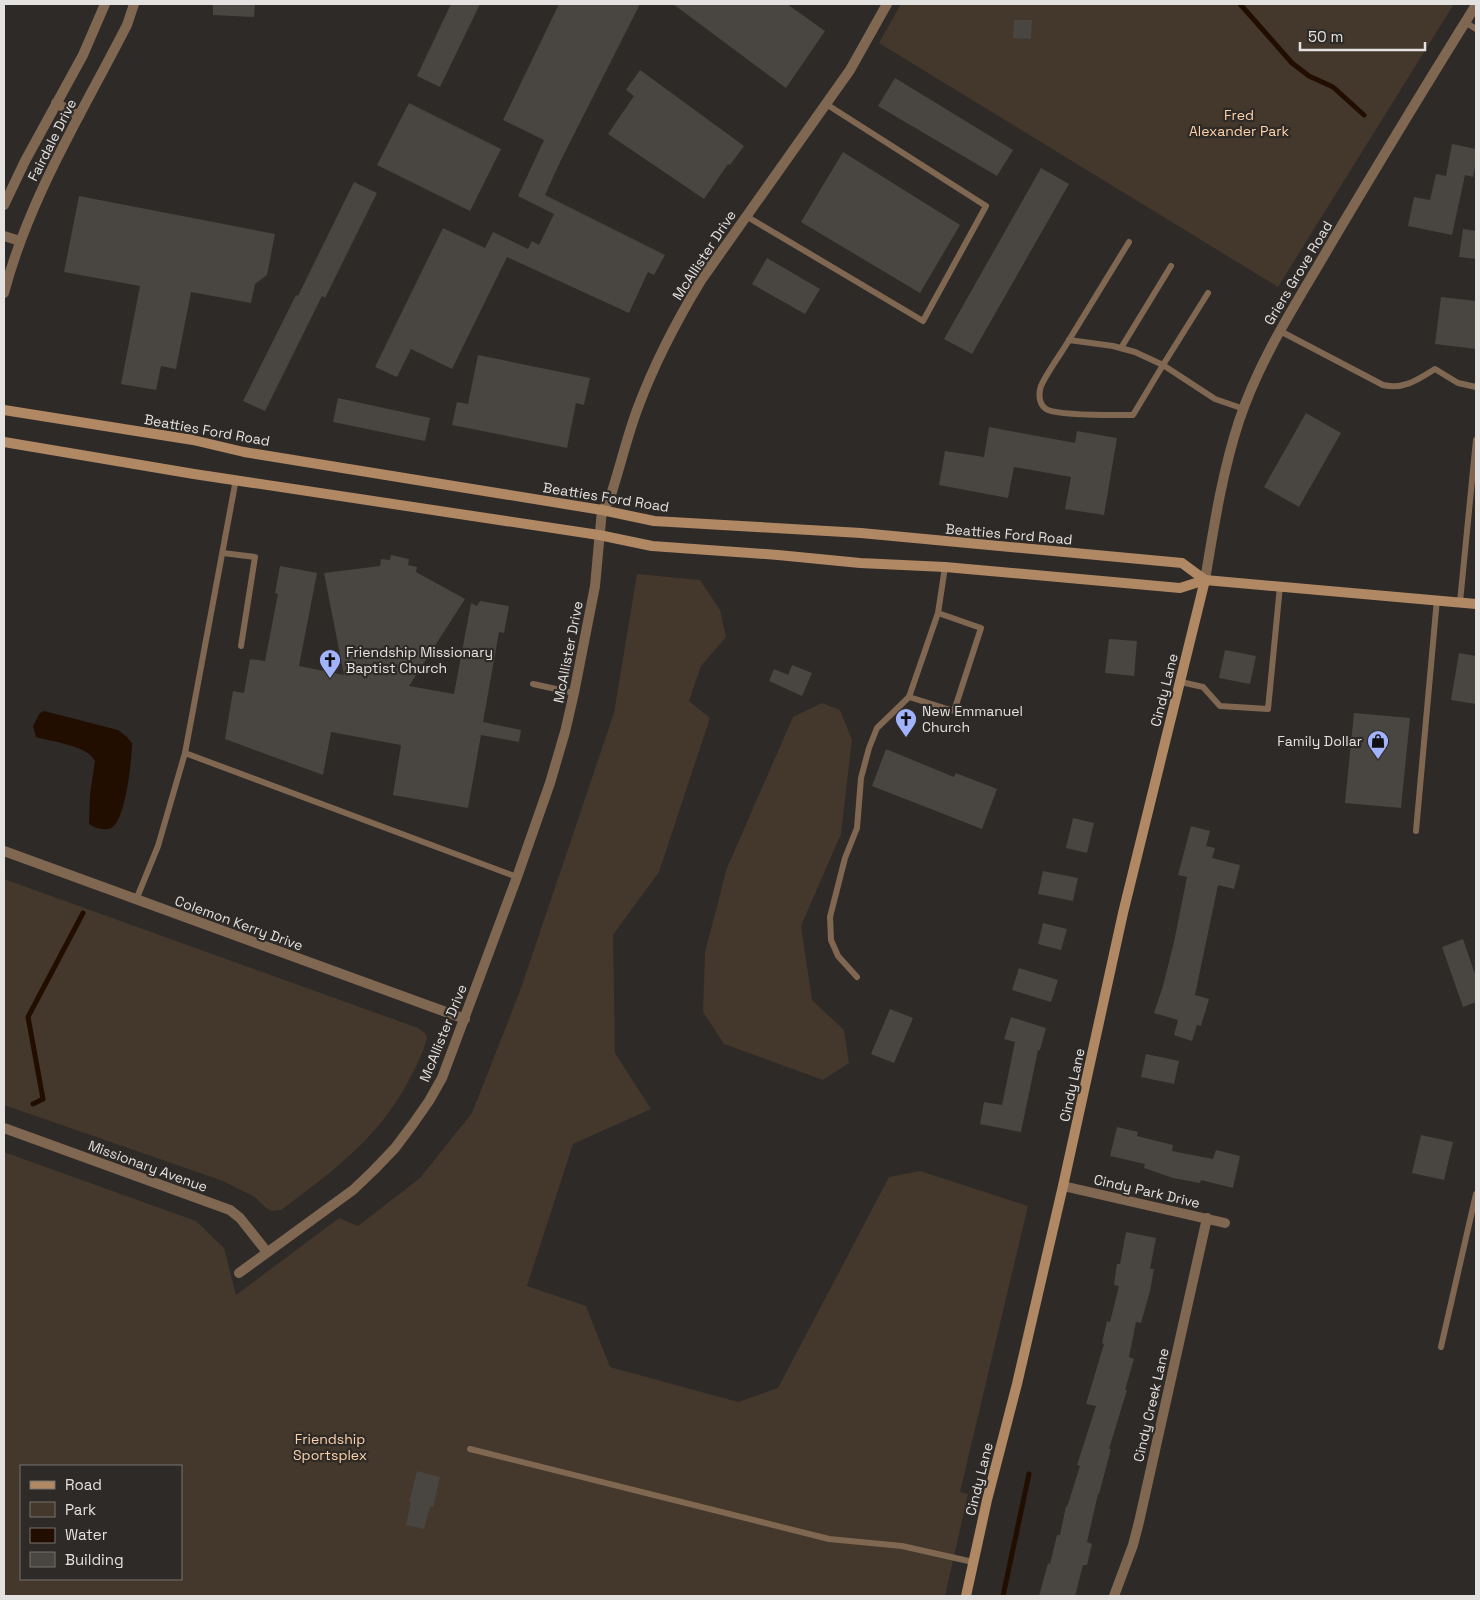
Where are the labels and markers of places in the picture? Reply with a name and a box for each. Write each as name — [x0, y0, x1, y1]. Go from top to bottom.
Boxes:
place label: Friendship Missionary Baptist Church — [346, 643, 493, 677]
church icon: Friendship Missionary Baptist Church — [318, 648, 342, 679]
place label: New Emmanuel Church — [922, 702, 1023, 736]
church icon: New Emmanuel Church — [894, 707, 918, 738]
shop icon: Family Dollar — [1366, 729, 1390, 760]
place label: Family Dollar — [1277, 732, 1362, 750]

